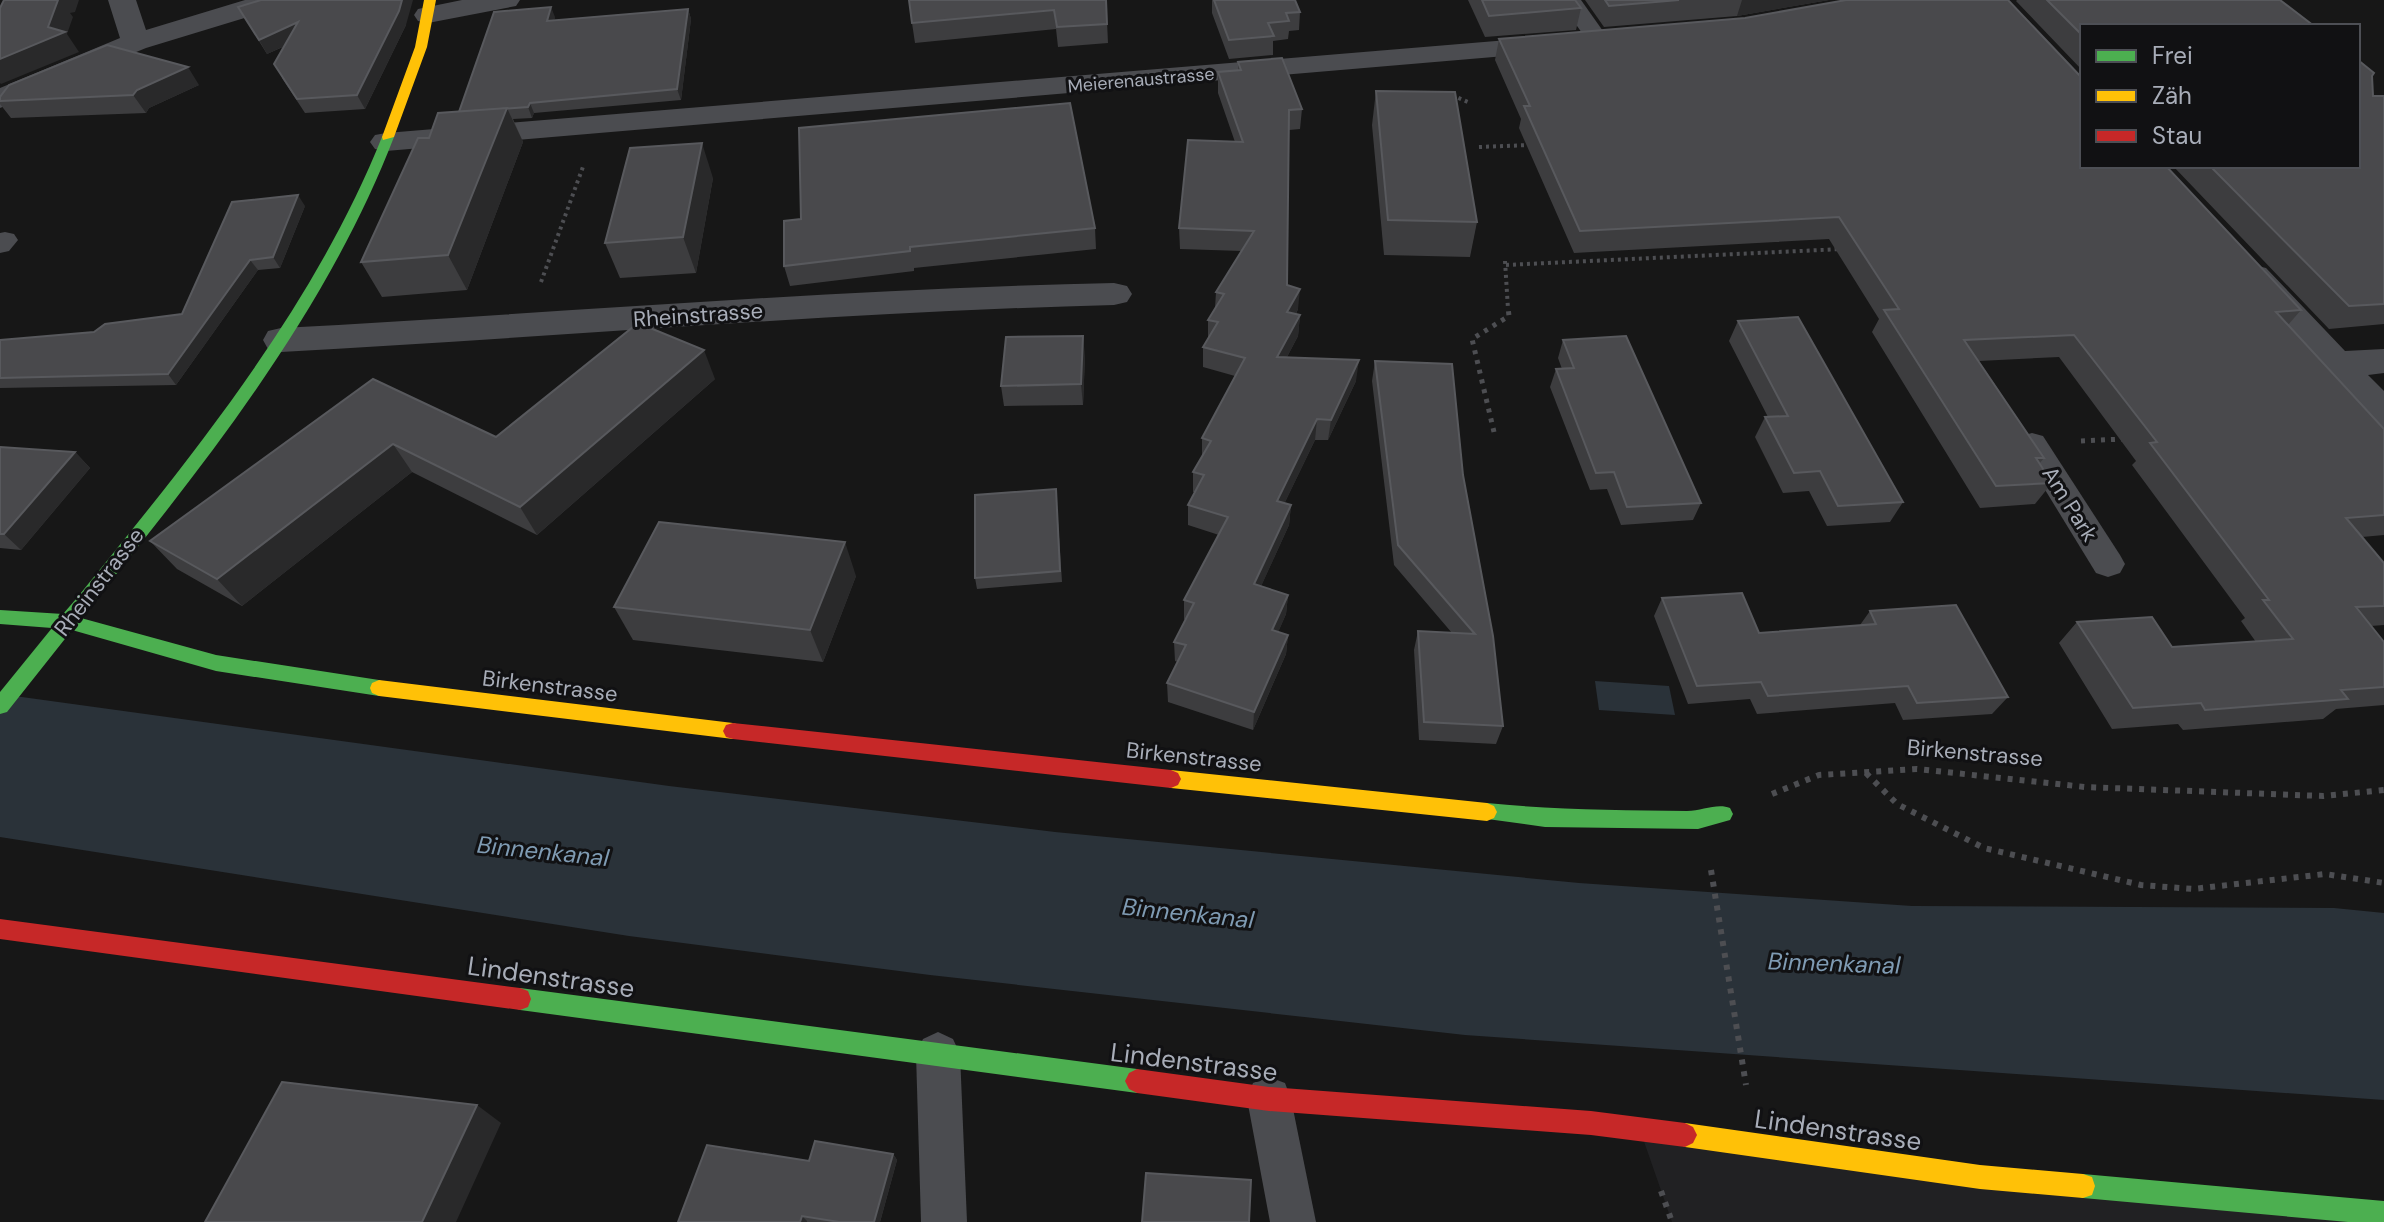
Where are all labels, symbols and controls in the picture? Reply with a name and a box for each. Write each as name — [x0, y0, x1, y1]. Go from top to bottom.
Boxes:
legend — [2080, 24, 2360, 168]
text: Frei — [2152, 40, 2193, 71]
street label: Meierenaustrasse — [1067, 62, 1215, 98]
text: Zäh — [2152, 80, 2192, 111]
text: Stau — [2152, 120, 2202, 151]
street label: Rheinstrasse — [632, 296, 764, 334]
street label: Am Park — [2036, 461, 2104, 547]
street label: Rheinstrasse — [48, 522, 150, 642]
street label: Birkenstrasse — [481, 663, 619, 709]
street label: Birkenstrasse — [1906, 733, 2044, 773]
street label: Birkenstrasse — [1125, 735, 1263, 779]
water label: Binnenkanal — [475, 829, 611, 873]
water label: Binnenkanal — [1120, 891, 1256, 935]
water label: Binnenkanal — [1767, 945, 1901, 981]
street label: Lindenstrasse — [465, 948, 637, 1006]
street label: Lindenstrasse — [1108, 1035, 1280, 1089]
street label: Lindenstrasse — [1752, 1101, 1924, 1159]

